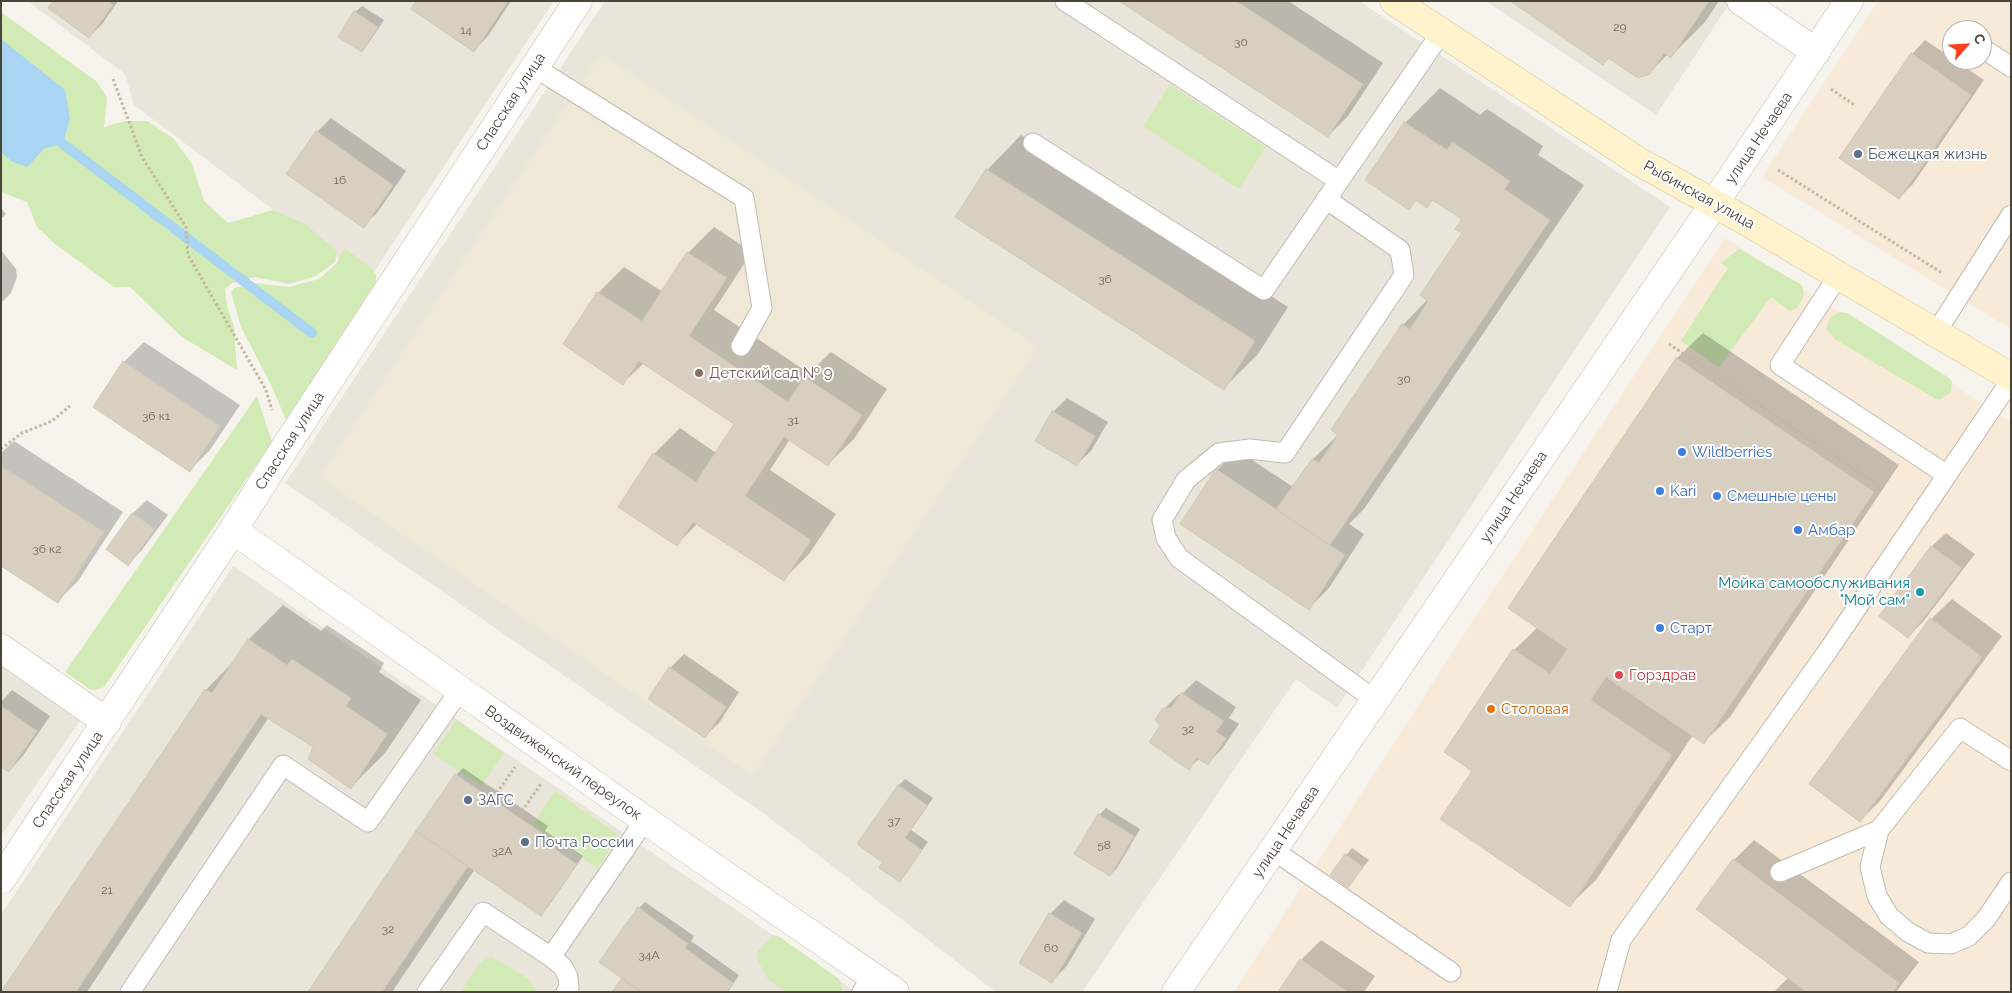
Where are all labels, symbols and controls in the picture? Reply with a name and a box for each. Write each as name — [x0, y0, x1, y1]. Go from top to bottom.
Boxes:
house number: 29 — [1613, 20, 1627, 34]
north arrow — [1942, 20, 1992, 70]
house number: 14 — [460, 23, 472, 37]
text: С — [1970, 31, 1989, 47]
house number: 30 — [1234, 35, 1248, 49]
street label: Спасская улица — [473, 50, 549, 154]
street label: улица Нечаева — [1722, 89, 1796, 187]
place label: Бежецкая жизнь — [1868, 145, 1987, 163]
marker: Бежецкая жизнь — [1852, 148, 1864, 160]
street label: Рыбинская улица — [1640, 157, 1758, 233]
house number: 16 — [334, 173, 346, 187]
house number: 36 — [1098, 272, 1112, 286]
place label: Детский сад № 9 — [709, 364, 833, 382]
marker: Детский сад № 9 — [693, 367, 705, 379]
house number: 30 — [1397, 372, 1411, 386]
street label: Спасская улица — [252, 389, 328, 493]
house number: 36 к1 — [142, 409, 170, 423]
house number: 31 — [787, 413, 799, 427]
place label: Wildberries — [1692, 443, 1772, 461]
marker: Wildberries — [1676, 446, 1688, 458]
street label: улица Нечаева — [1477, 448, 1551, 546]
place label: Kari — [1670, 482, 1696, 500]
marker: Kari — [1654, 485, 1666, 497]
place label: Смешные цены — [1727, 487, 1837, 505]
marker: Смешные цены — [1711, 490, 1723, 502]
place label: Амбар — [1808, 521, 1855, 539]
marker: Амбар — [1792, 524, 1804, 536]
house number: 36 к2 — [32, 542, 62, 556]
place label: Мойка самообслуживания "Мой сам" — [1718, 574, 1910, 609]
marker: Мойка самообслуживания "Мой сам" — [1914, 586, 1926, 598]
place label: Старт — [1670, 619, 1712, 637]
marker: Старт — [1654, 622, 1666, 634]
place label: Горздрав — [1629, 666, 1696, 684]
marker: Горздрав — [1613, 669, 1625, 681]
place label: Столовая — [1501, 700, 1569, 718]
street label: Воздвиженский переулок — [481, 702, 645, 824]
marker: Столовая — [1485, 703, 1497, 715]
house number: 32 — [1182, 722, 1194, 736]
street label: Спасская улица — [29, 728, 107, 832]
street label: улица Нечаева — [1249, 783, 1323, 881]
place label: ЗАГС — [478, 791, 514, 809]
marker: ЗАГС — [462, 794, 474, 806]
house number: 37 — [888, 814, 900, 828]
place label: Почта России — [535, 833, 634, 851]
marker: Почта России — [519, 836, 531, 848]
house number: 58 — [1097, 838, 1111, 852]
house number: 32А — [492, 844, 512, 858]
house number: 21 — [101, 883, 113, 897]
house number: 32 — [382, 922, 394, 936]
house number: 60 — [1044, 941, 1058, 955]
house number: 34А — [638, 948, 660, 962]

